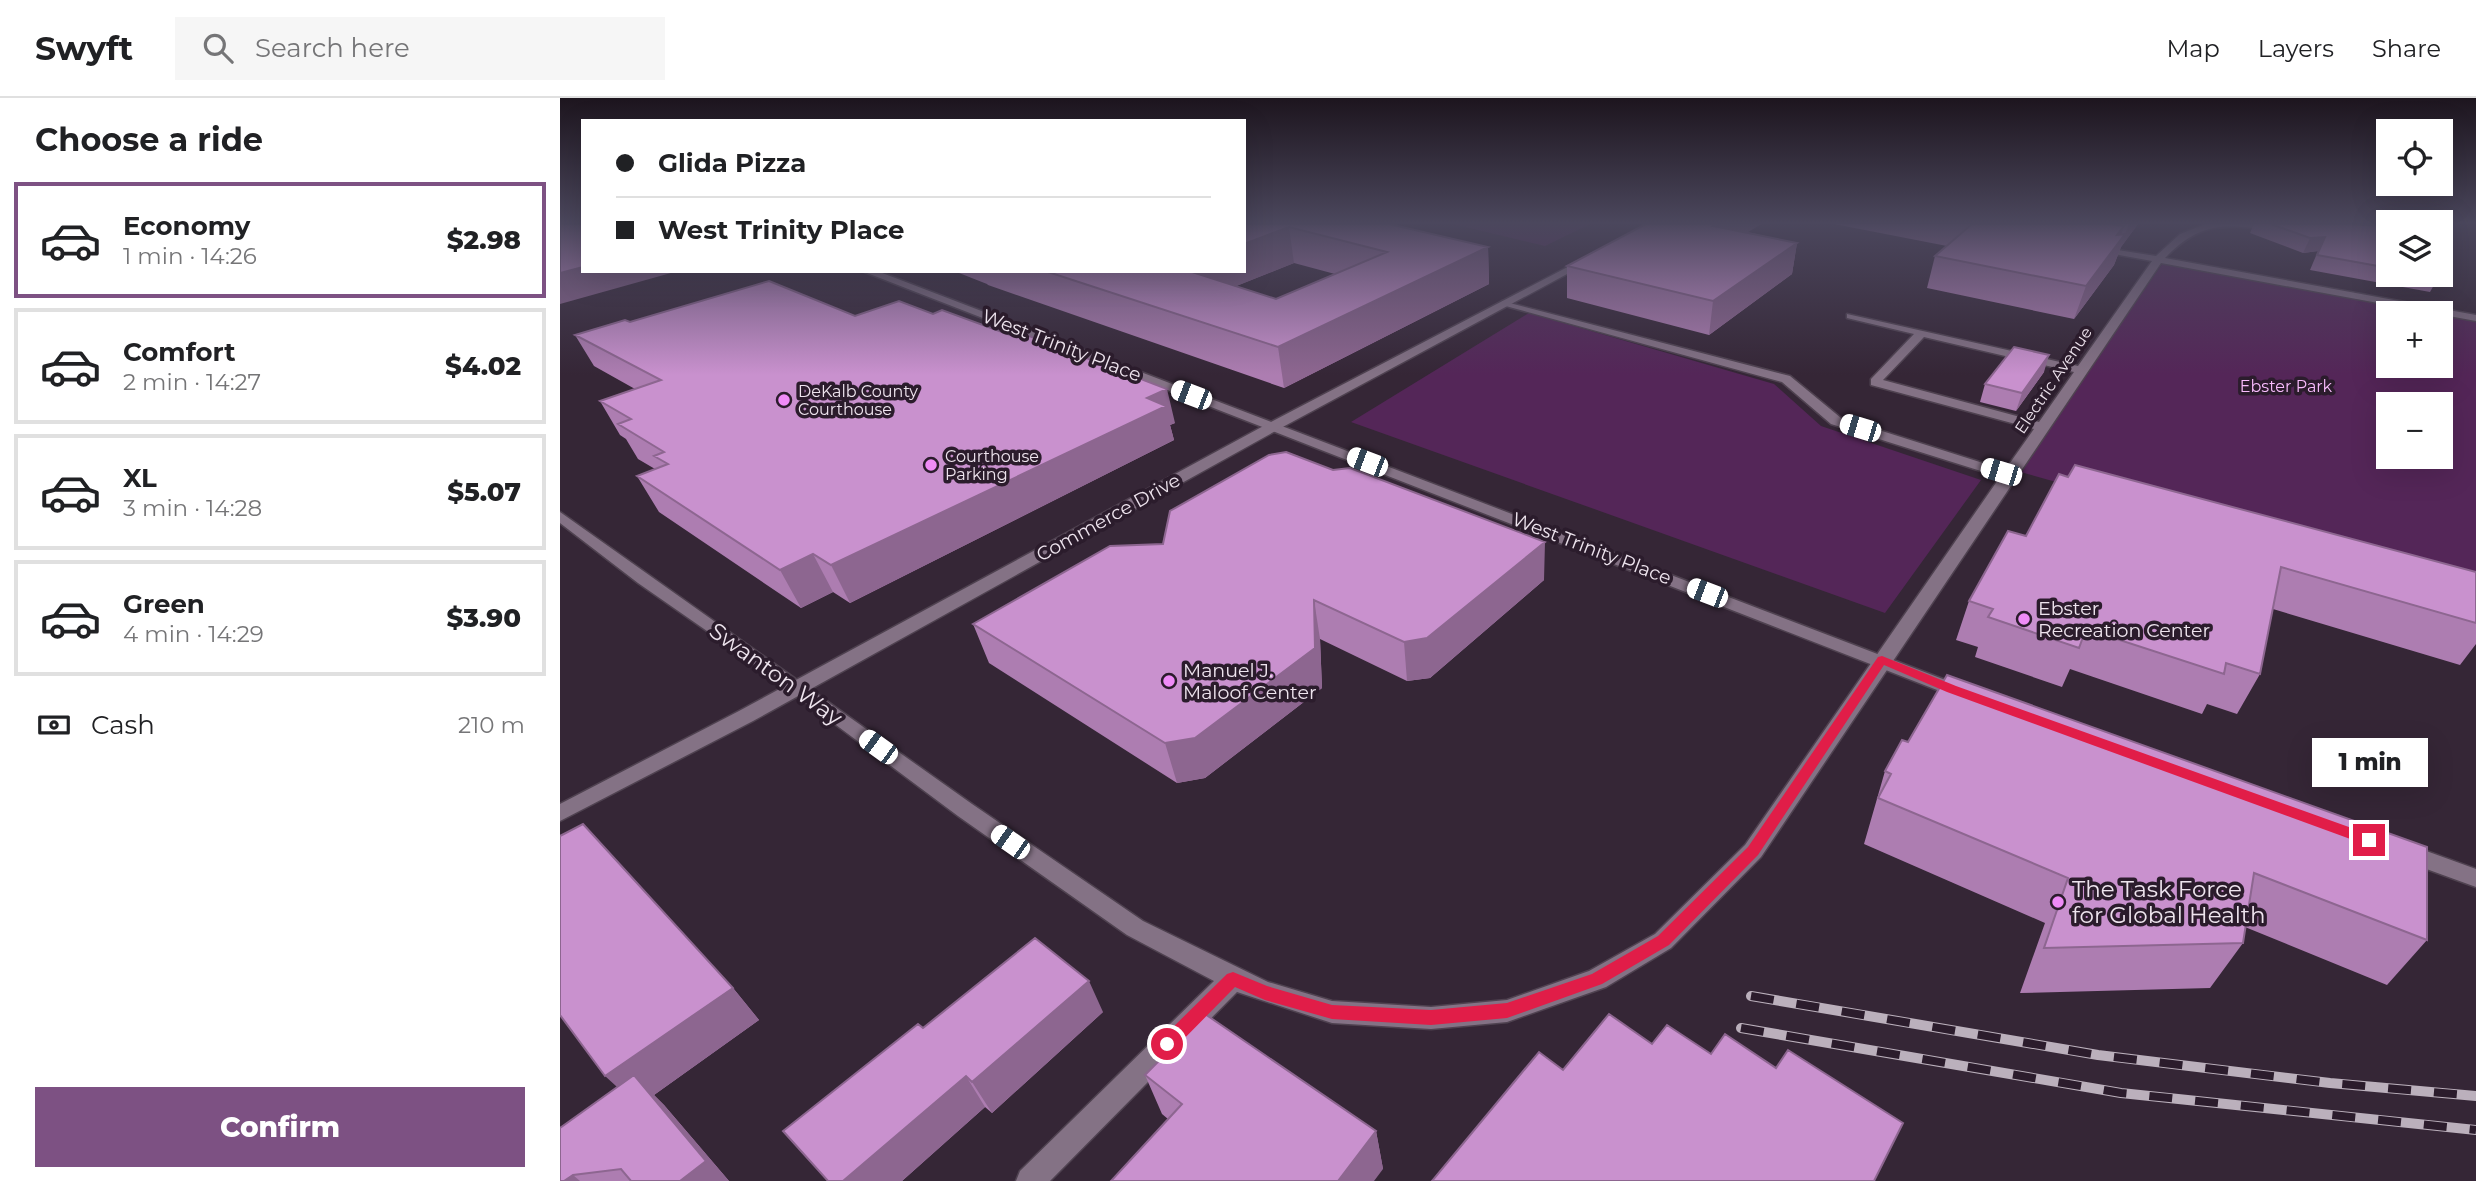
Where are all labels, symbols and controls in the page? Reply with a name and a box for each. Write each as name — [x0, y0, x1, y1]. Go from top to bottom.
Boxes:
search box — [175, 17, 665, 80]
text: Swyft — [35, 28, 133, 68]
icon: search — [199, 29, 237, 67]
text: Search here — [255, 32, 410, 64]
text: Map — [2166, 34, 2220, 63]
text: Layers — [2258, 34, 2334, 63]
text: Share — [2372, 34, 2441, 63]
map controls — [2376, 119, 2453, 469]
button: locate — [2376, 119, 2453, 196]
text: Choose a ride — [35, 120, 263, 159]
text: Glida Pizza — [658, 147, 806, 179]
icon: car — [39, 209, 102, 272]
text: Economy — [123, 210, 250, 242]
button: layers — [2376, 210, 2453, 287]
text: West Trinity Place — [658, 214, 904, 246]
text: $2.98 — [447, 224, 521, 256]
text: 1 min · 14:26 — [123, 242, 257, 270]
button: + — [2376, 301, 2453, 378]
street label: West Trinity Place — [979, 304, 1145, 386]
street label: Electric Avenue — [2011, 323, 2096, 437]
icon: car — [39, 335, 102, 398]
text: Comfort — [123, 336, 235, 368]
text: $4.02 — [445, 350, 521, 382]
text: 2 min · 14:27 — [123, 368, 261, 396]
park label: Ebster Park — [2240, 377, 2333, 396]
car — [1168, 378, 1215, 412]
place label: DeKalb County Courthouse — [798, 382, 918, 419]
marker: DeKalb County Courthouse — [776, 392, 792, 408]
button: − — [2376, 392, 2453, 469]
car — [1837, 412, 1884, 444]
car — [1344, 445, 1391, 479]
place label: Courthouse Parking — [945, 447, 1039, 484]
car — [1978, 456, 2025, 488]
marker: Courthouse Parking — [923, 457, 939, 473]
icon: car — [39, 461, 102, 524]
text: XL — [123, 462, 157, 494]
street label: Commerce Drive — [1032, 468, 1184, 566]
text: $5.07 — [447, 476, 521, 508]
text: 3 min · 14:28 — [123, 494, 262, 522]
street label: West Trinity Place — [1509, 507, 1675, 589]
car — [1684, 576, 1731, 610]
icon: car — [39, 587, 102, 650]
text: Green — [123, 588, 205, 620]
place label: Ebster Recreation Center — [2038, 597, 2210, 642]
text: $3.90 — [447, 602, 521, 634]
marker: Ebster Recreation Center — [2016, 611, 2032, 627]
street label: Swanton Way — [704, 616, 848, 732]
text: 4 min · 14:29 — [123, 620, 264, 648]
place label: Manuel J. Maloof Center — [1183, 659, 1317, 704]
marker: Manuel J. Maloof Center — [1161, 673, 1177, 689]
icon: cash — [35, 706, 73, 744]
text: Cash — [91, 709, 155, 741]
text: 210 m — [458, 711, 525, 739]
car — [855, 726, 902, 768]
callout: 1 min — [2311, 738, 2427, 788]
text: 1 min — [2338, 748, 2402, 776]
car — [987, 821, 1034, 863]
route end — [2353, 824, 2385, 856]
place label: The Task Force for Global Health — [2072, 875, 2266, 929]
marker: The Task Force for Global Health — [2050, 894, 2066, 910]
route start — [1151, 1028, 1183, 1060]
button: Confirm — [35, 1087, 525, 1167]

